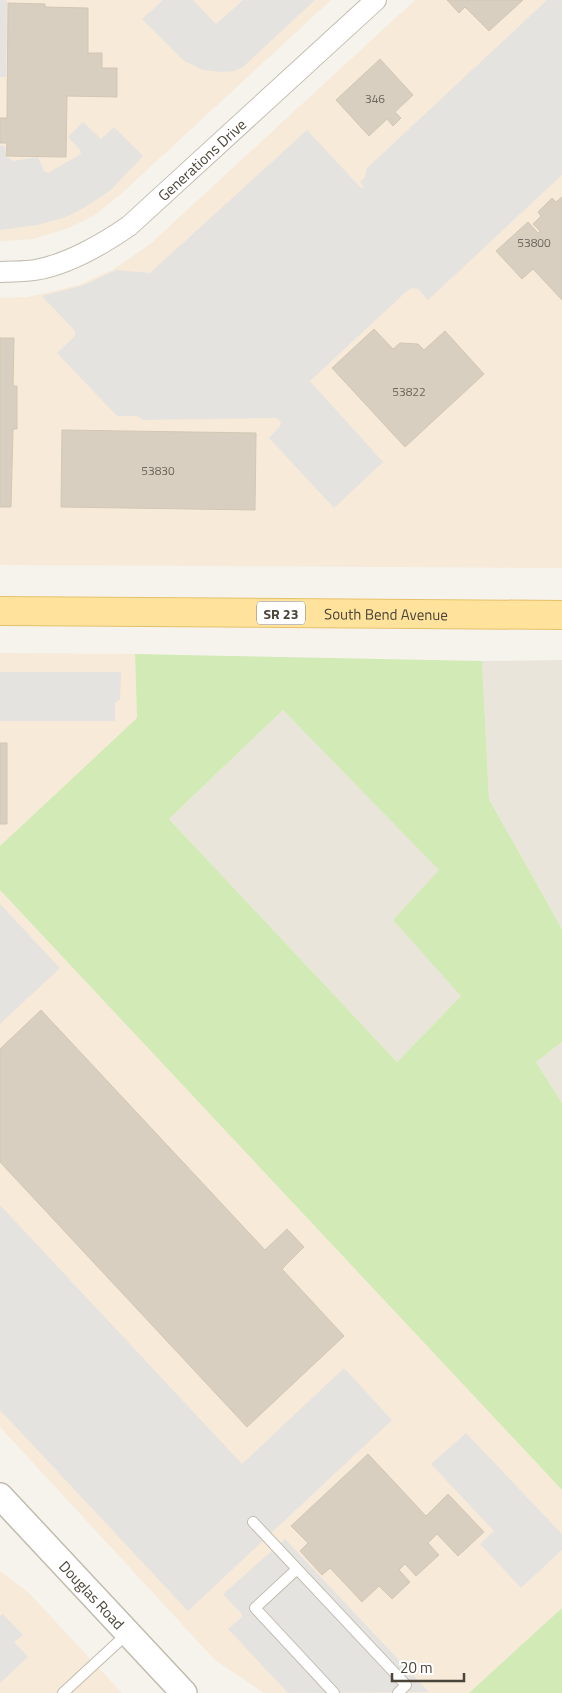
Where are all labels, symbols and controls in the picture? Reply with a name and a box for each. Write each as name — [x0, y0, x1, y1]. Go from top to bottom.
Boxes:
house number: 346 — [365, 89, 385, 108]
street label: Generations Drive — [152, 113, 251, 206]
house number: 53800 — [517, 233, 551, 252]
house number: 53822 — [392, 382, 426, 401]
house number: 53830 — [141, 461, 175, 480]
road number: SR 23 — [257, 602, 305, 624]
street label: South Bend Avenue — [324, 602, 448, 626]
street label: Douglas Road — [54, 1555, 130, 1634]
scale bar — [392, 1650, 464, 1682]
text: 20 m — [400, 1656, 433, 1679]

